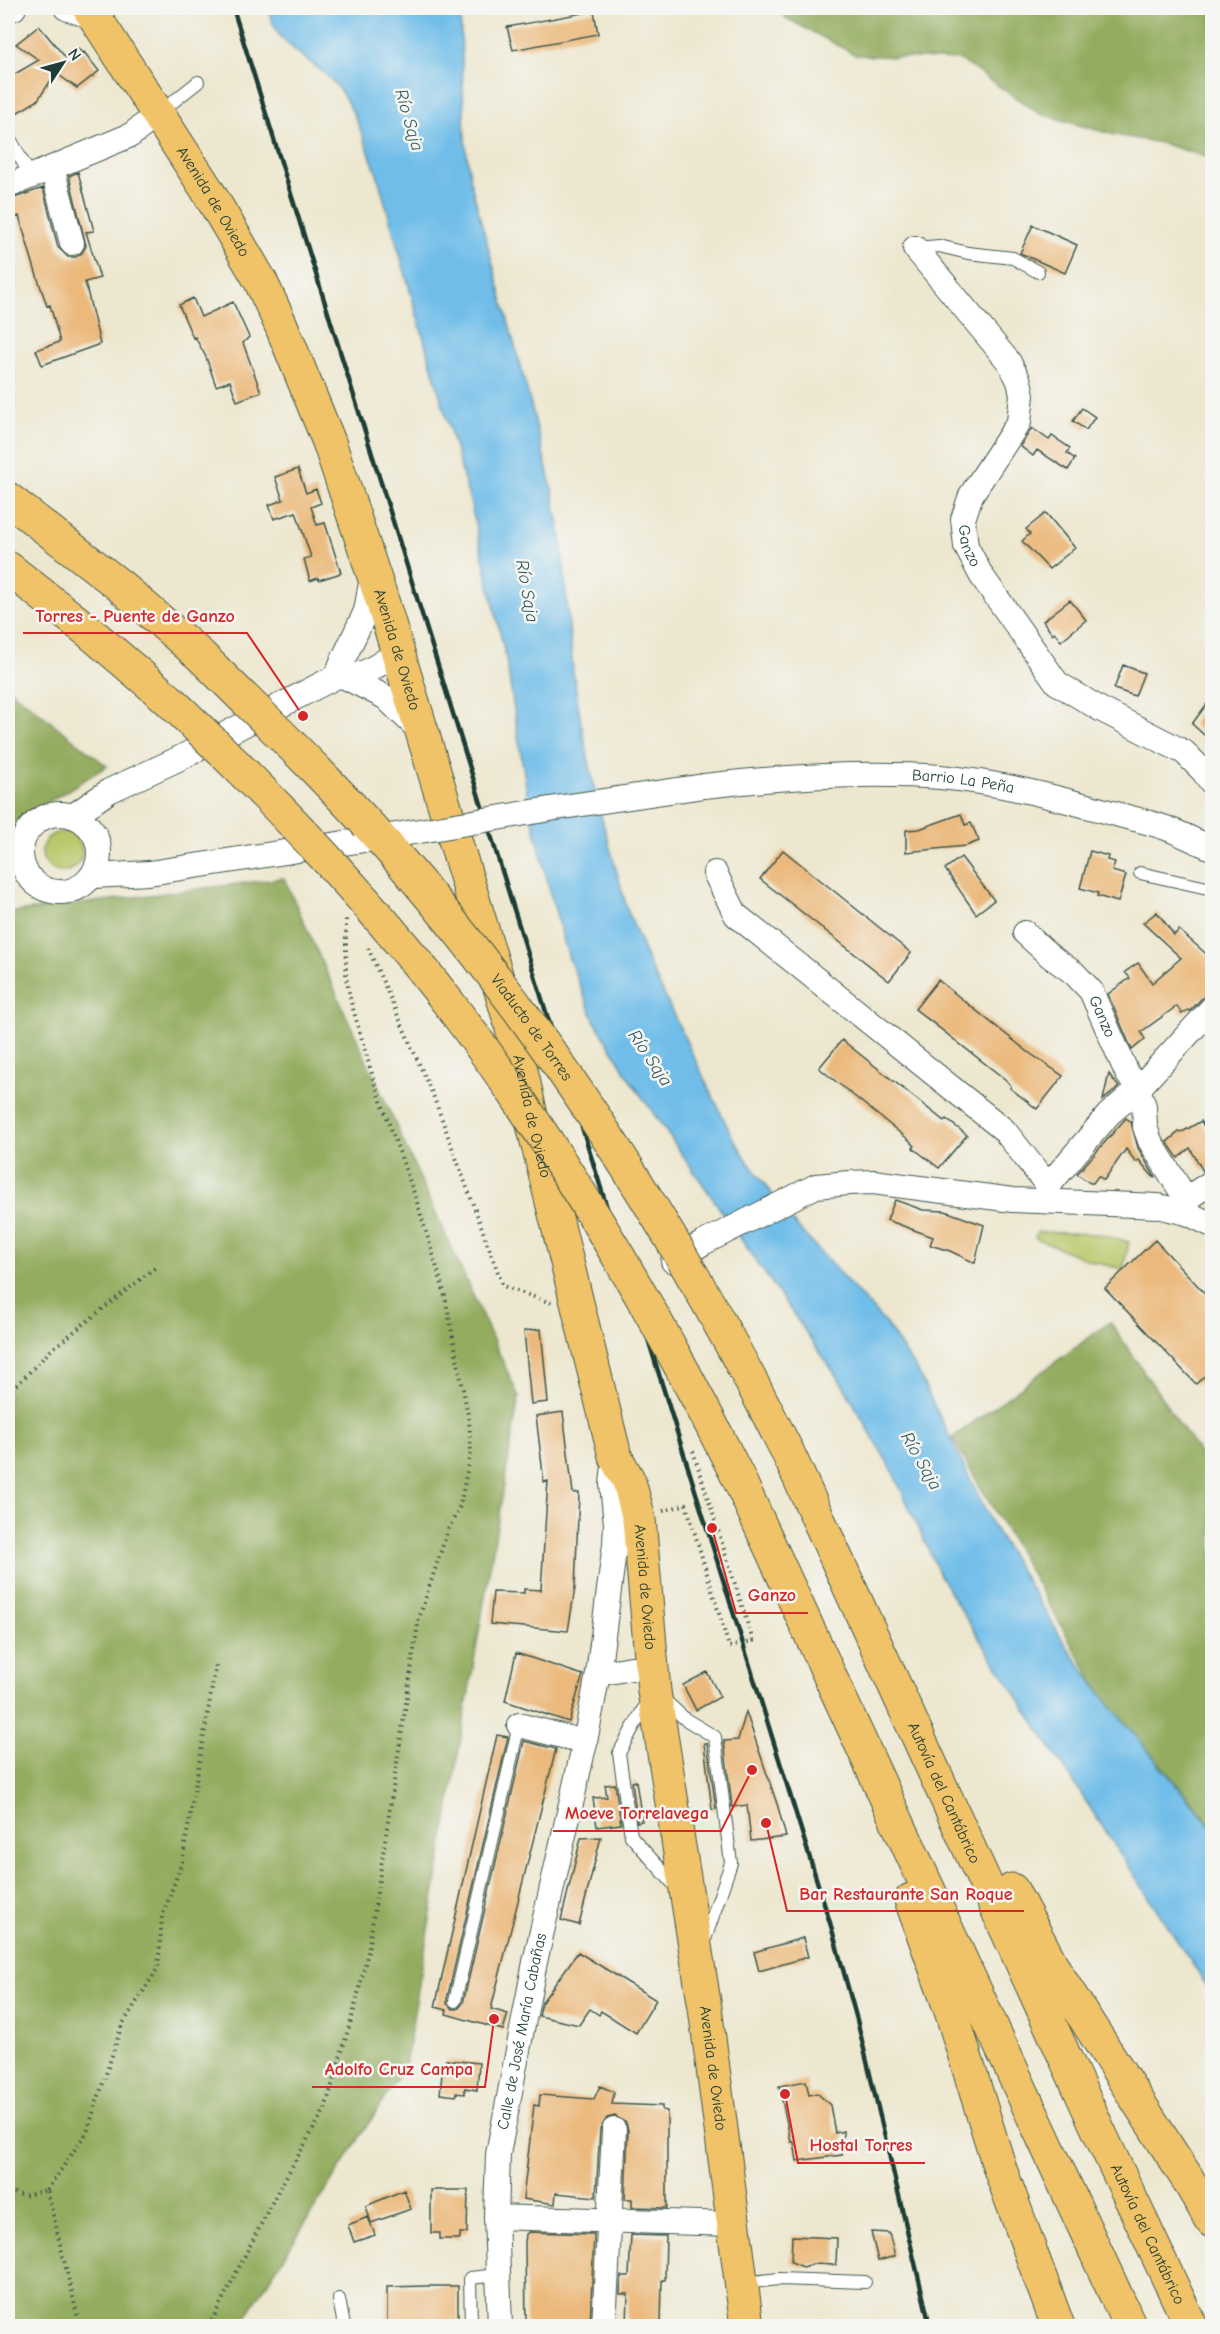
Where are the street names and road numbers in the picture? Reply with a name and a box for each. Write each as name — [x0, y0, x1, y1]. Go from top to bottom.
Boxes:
street label: Avenida de Oviedo — [173, 143, 253, 260]
street label: Ganzo — [955, 524, 984, 570]
street label: Avenida de Oviedo — [370, 587, 424, 712]
street label: Barrio La Peña — [912, 766, 1016, 797]
street label: Viaducto de Torres — [487, 971, 576, 1084]
street label: Ganzo — [1085, 993, 1119, 1040]
street label: Avenida de Oviedo — [509, 1053, 555, 1180]
street label: Avenida de Oviedo — [631, 1524, 659, 1651]
street label: Autovía del Cantábrico — [904, 1720, 984, 1866]
street label: Calle de José María Cabañas — [494, 1931, 550, 2131]
street label: Avenida de Oviedo — [696, 2005, 730, 2132]
street label: Autovía del Cantábrico — [1107, 2161, 1189, 2307]

